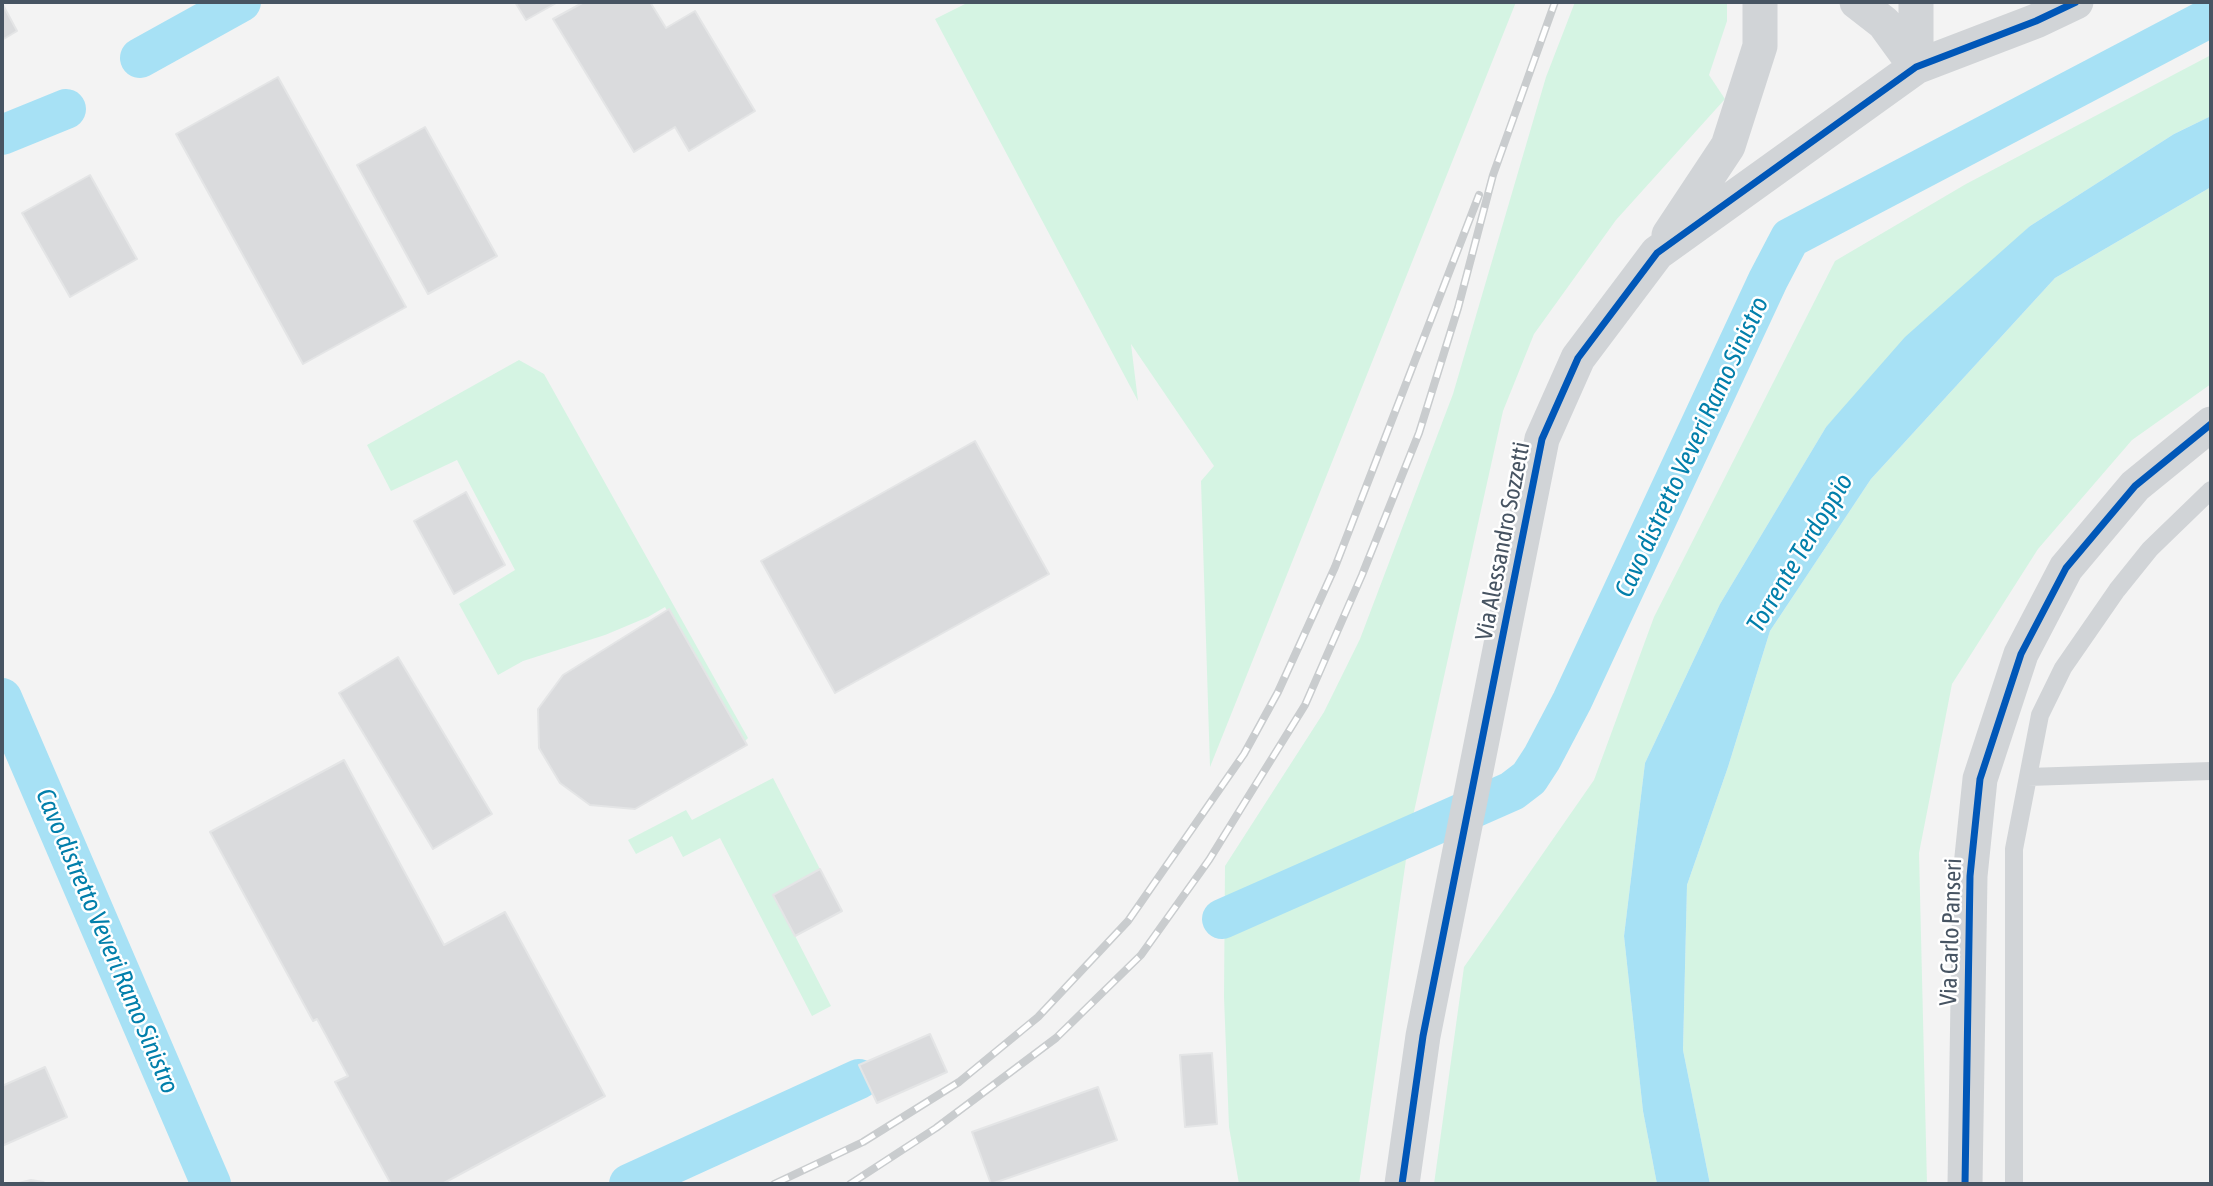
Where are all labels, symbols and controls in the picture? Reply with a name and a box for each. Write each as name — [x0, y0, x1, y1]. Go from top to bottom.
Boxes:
water label: Cavo distretto Veveri Ramo Sinistro — [1609, 292, 1775, 602]
street label: Via Alessandro Sozzetti — [1470, 439, 1536, 643]
water label: Torrente Terdoppio — [1740, 468, 1860, 638]
water label: Cavo distretto Veveri Ramo Sinistro — [29, 784, 185, 1098]
street label: Via Carlo Panseri — [1934, 858, 1968, 1006]

